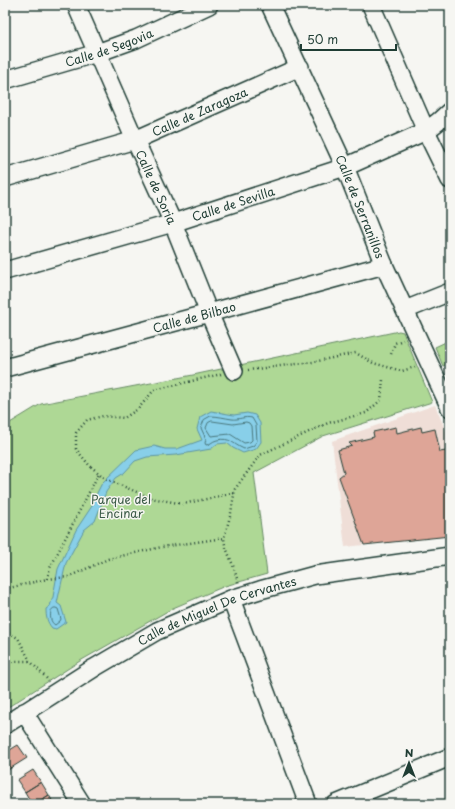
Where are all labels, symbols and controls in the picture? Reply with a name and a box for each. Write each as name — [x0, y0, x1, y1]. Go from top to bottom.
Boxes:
street label: Calle de Segovia — [63, 23, 156, 71]
scale bar — [301, 26, 396, 52]
text: 50 m — [307, 30, 338, 48]
street label: Calle de Zaragoza — [149, 82, 251, 141]
street label: Calle de Soria — [132, 147, 182, 228]
street label: Calle de Serranillos — [331, 152, 390, 262]
street label: Calle de Sevilla — [189, 181, 277, 225]
street label: Calle de Bilbao — [151, 297, 238, 337]
park label: Parque del Encinar — [91, 490, 151, 522]
street label: Calle de Miguel De Cervantes — [134, 571, 298, 650]
north arrow — [389, 743, 429, 783]
text: N — [405, 744, 414, 761]

